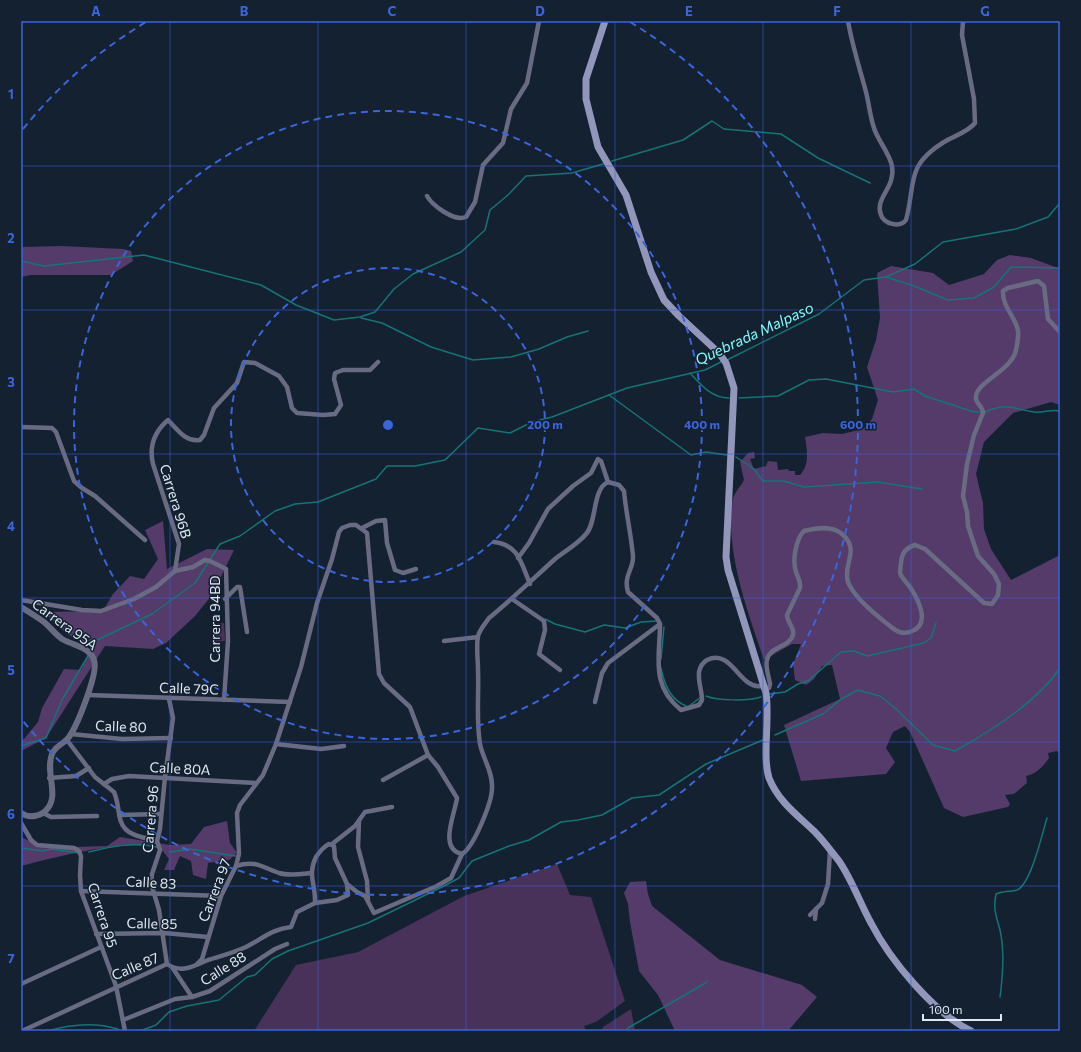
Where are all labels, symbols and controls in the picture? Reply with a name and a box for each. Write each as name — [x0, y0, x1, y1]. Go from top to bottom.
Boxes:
text: A — [91, 3, 101, 19]
text: B — [240, 3, 249, 19]
text: C — [388, 3, 397, 19]
text: D — [535, 3, 545, 19]
text: E — [685, 3, 693, 19]
text: F — [833, 3, 841, 19]
text: G — [980, 3, 990, 19]
text: 1 — [8, 86, 14, 102]
text: 2 — [7, 230, 15, 246]
water label: Quebrada Malpaso — [692, 298, 816, 368]
text: 3 — [7, 374, 15, 390]
text: 200 m — [527, 417, 563, 431]
text: 400 m — [684, 417, 720, 431]
text: 600 m — [840, 417, 876, 431]
centre of rings — [381, 418, 395, 432]
street label: Carrera 96B — [157, 462, 195, 540]
text: 4 — [7, 518, 15, 534]
street label: Carrera 94BD — [206, 576, 223, 662]
street label: Carrera 95A — [29, 595, 101, 654]
text: 5 — [7, 662, 15, 678]
street label: Calle 79C — [159, 678, 219, 698]
street label: Calle 80 — [95, 717, 147, 735]
street label: Calle 80A — [149, 758, 211, 778]
street label: Carrera 96 — [139, 785, 161, 853]
text: 6 — [7, 806, 15, 822]
street label: Carrera 97 — [194, 856, 234, 924]
street label: Calle 83 — [125, 872, 177, 892]
street label: Carrera 95 — [85, 880, 121, 950]
street label: Calle 85 — [127, 914, 177, 932]
street label: Calle 88 — [197, 947, 249, 989]
street label: Calle 87 — [109, 948, 161, 984]
text: 7 — [7, 950, 15, 966]
scale bar — [923, 996, 1001, 1022]
text: 100 m — [929, 1002, 963, 1016]

